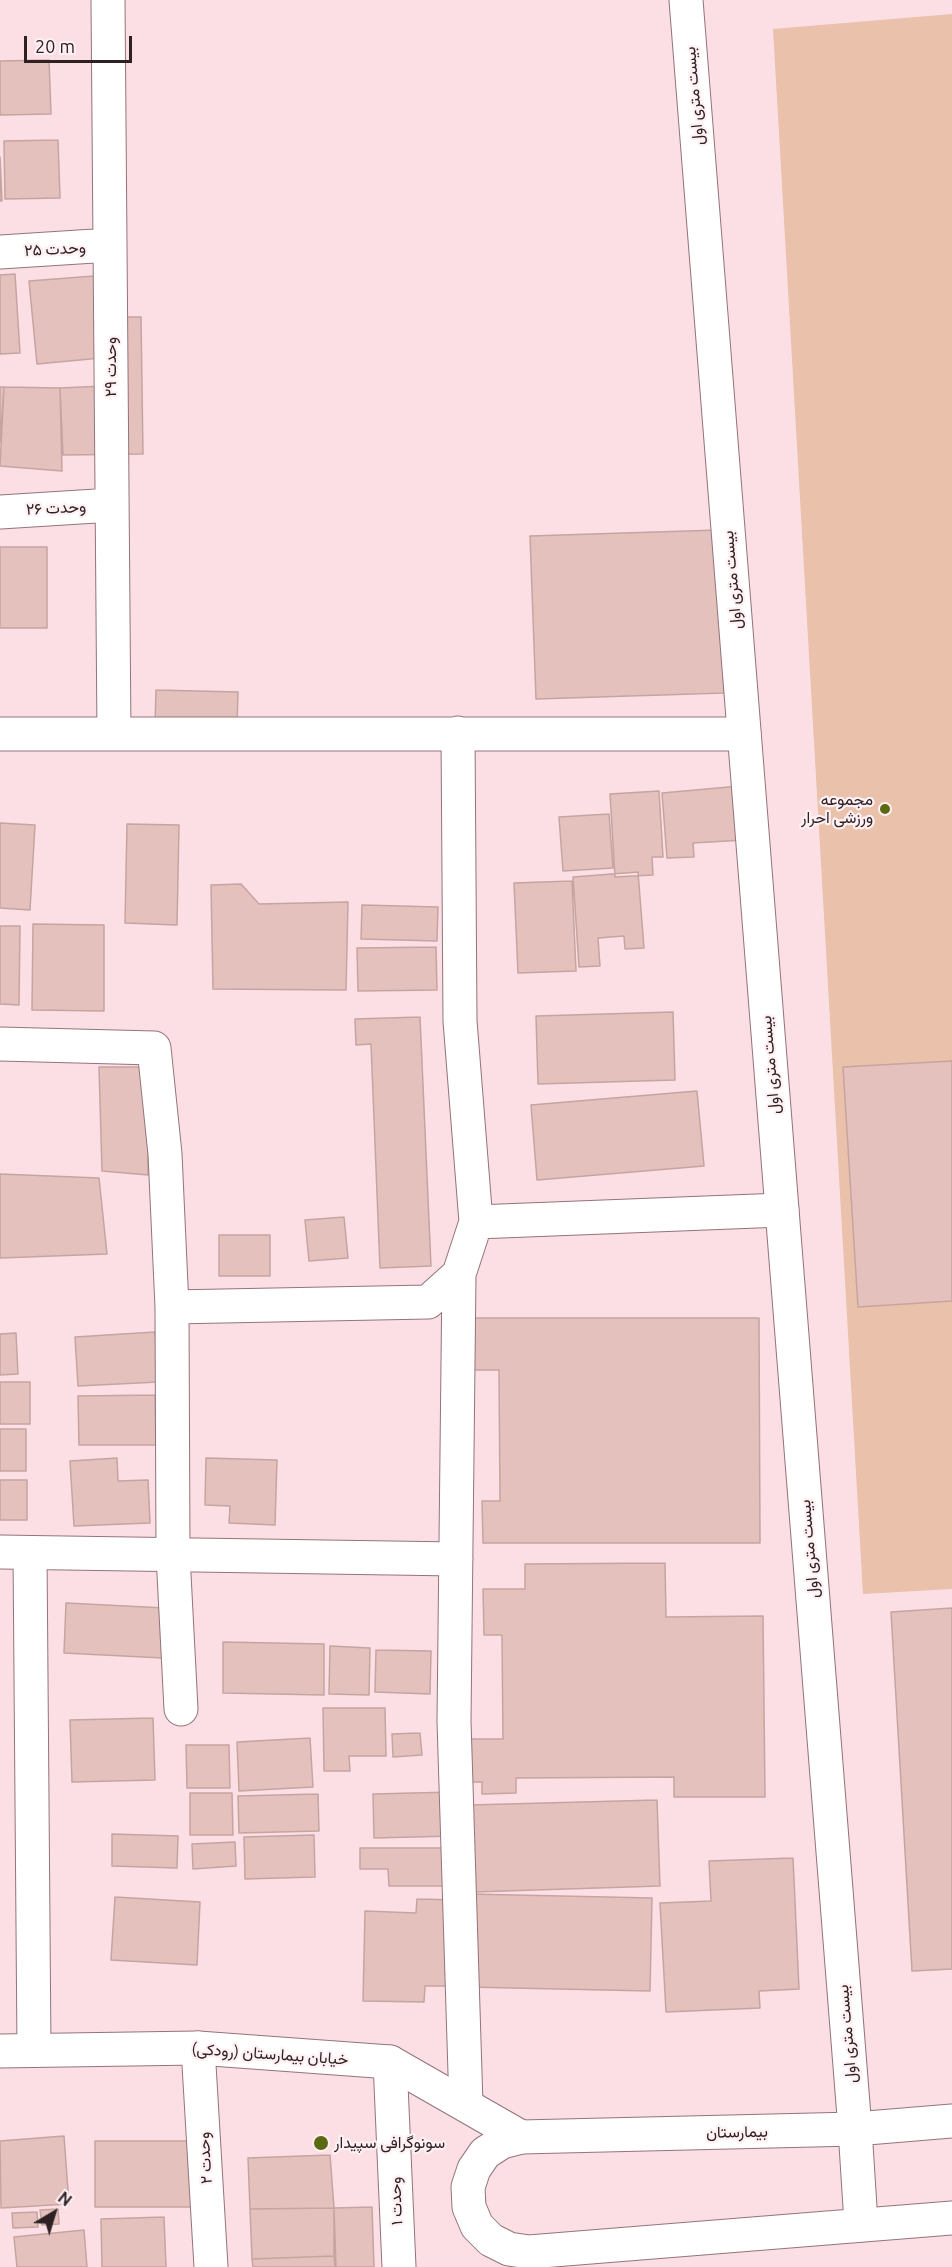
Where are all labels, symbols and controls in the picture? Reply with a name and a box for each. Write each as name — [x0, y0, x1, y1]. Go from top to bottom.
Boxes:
scale bar — [27, 24, 135, 62]
text: 20 m — [35, 36, 75, 56]
street label: بیست متری اول — [680, 46, 708, 146]
street label: وحدت ۲۵ — [24, 238, 86, 260]
street label: وحدت ۲۹ — [101, 337, 121, 397]
street label: وحدت ۲۶ — [25, 497, 87, 519]
street label: بیست متری اول — [718, 530, 746, 630]
place label: مجموعه ورزشی احرار — [801, 790, 873, 828]
marker: مجموعه ورزشی احرار — [878, 802, 892, 816]
street label: بیست متری اول — [756, 1015, 784, 1115]
street label: بیست متری اول — [795, 1499, 823, 1599]
street label: بیست متری اول — [833, 1984, 861, 2084]
street label: خیابان بیمارستان (رودکی) — [191, 2039, 349, 2069]
street label: بیمارستان — [706, 2122, 768, 2142]
street label: وحدت ۲ — [194, 2131, 216, 2185]
place label: سونوگرافی سپیدار — [334, 2133, 445, 2153]
marker: سونوگرافی سپیدار — [312, 2134, 330, 2152]
street label: وحدت ۱ — [386, 2176, 406, 2226]
north arrow — [24, 2183, 84, 2243]
text: N — [55, 2188, 75, 2210]

